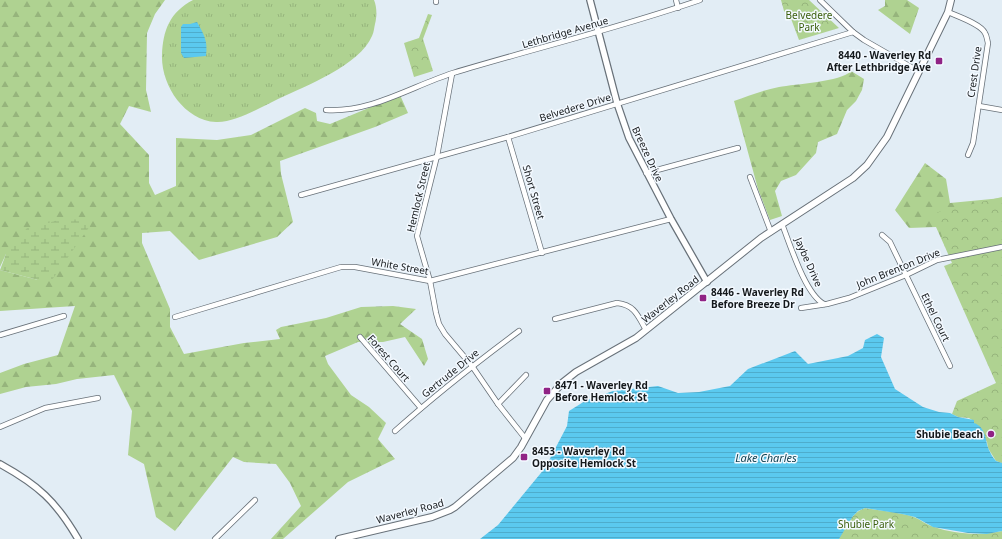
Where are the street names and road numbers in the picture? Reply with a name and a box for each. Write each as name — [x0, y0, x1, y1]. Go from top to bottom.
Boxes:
street label: Lethbridge Avenue — [520, 13, 610, 51]
street label: Crest Drive — [963, 45, 985, 99]
street label: Belvedere Drive — [538, 89, 613, 125]
street label: Breeze Drive — [629, 124, 667, 184]
street label: Hemlock Street — [403, 160, 433, 234]
street label: Short Street — [520, 163, 549, 221]
street label: Jaybe Drive — [792, 234, 826, 289]
street label: John Brenton Drive — [853, 245, 942, 292]
street label: White Street — [370, 254, 430, 278]
street label: Waverley Road — [638, 272, 702, 326]
street label: Ethel Court — [918, 290, 954, 344]
street label: Forest Court — [365, 331, 414, 385]
street label: Gertrude Drive — [418, 345, 482, 400]
street label: Waverley Road — [375, 495, 445, 527]

